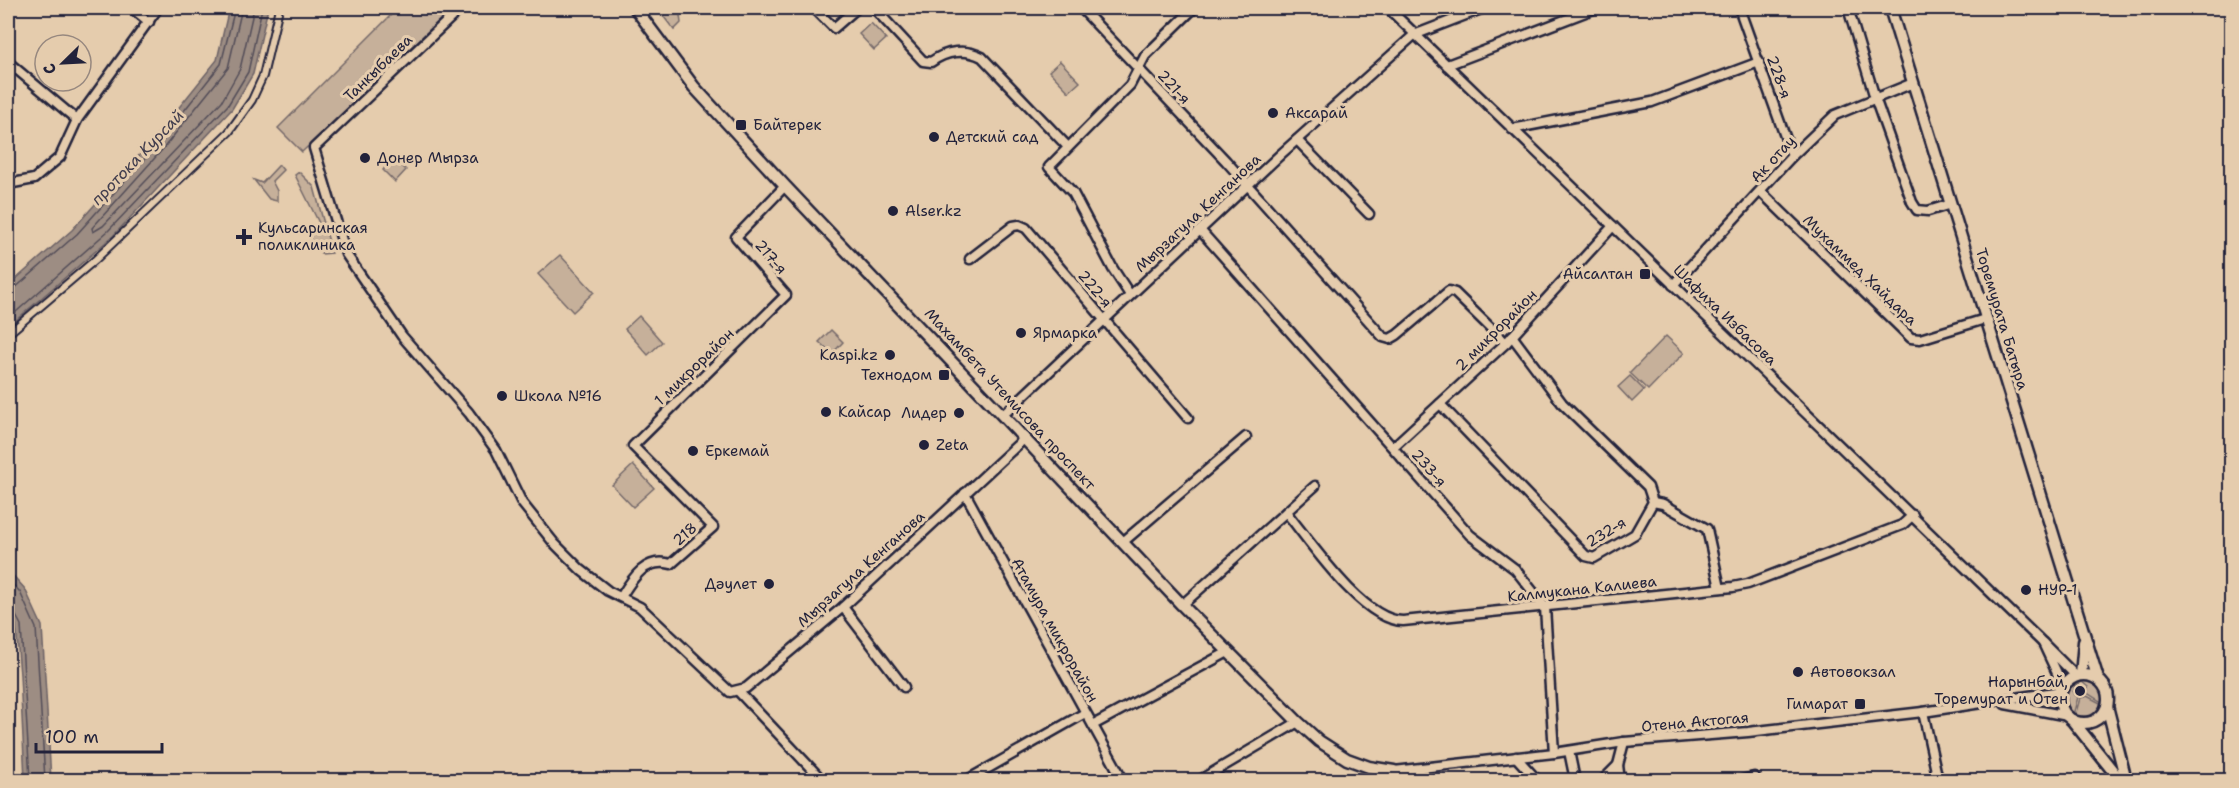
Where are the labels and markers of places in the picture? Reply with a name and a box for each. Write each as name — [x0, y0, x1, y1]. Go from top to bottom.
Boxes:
place label: Аксарай — [1285, 103, 1348, 123]
marker: Аксарай — [1266, 106, 1280, 120]
place label: Байтерек — [753, 115, 822, 135]
marker: Байтерек — [734, 118, 748, 132]
place label: Детский сад — [946, 127, 1039, 147]
marker: Детский сад — [927, 130, 941, 144]
place label: Донер Мырза — [377, 148, 479, 168]
marker: Донер Мырза — [358, 151, 372, 165]
place label: Alser.kz — [905, 201, 962, 221]
marker: Alser.kz — [886, 204, 900, 218]
place label: Кульсаринская поликлиника — [258, 218, 368, 255]
marker: Кульсаринская поликлиника — [235, 228, 253, 246]
place label: Айсалтан — [1563, 264, 1633, 284]
marker: Айсалтан — [1638, 267, 1652, 281]
place label: Ярмарка — [1033, 323, 1098, 343]
marker: Ярмарка — [1014, 326, 1028, 340]
place label: Kaspi.kz — [819, 345, 878, 365]
marker: Kaspi.kz — [883, 348, 897, 362]
place label: Технодом — [861, 365, 932, 385]
marker: Технодом — [937, 368, 951, 382]
place label: Школа №16 — [514, 386, 602, 406]
marker: Школа №16 — [495, 389, 509, 403]
place label: Кайсар — [838, 402, 891, 422]
place label: Лидер — [901, 403, 947, 423]
marker: Кайсар — [819, 405, 833, 419]
marker: Лидер — [952, 406, 966, 420]
place label: Zeta — [936, 435, 969, 455]
marker: Zeta — [917, 438, 931, 452]
place label: Еркемай — [705, 441, 769, 461]
marker: Еркемай — [686, 444, 700, 458]
place label: Дәулет — [705, 574, 757, 594]
marker: Дәулет — [762, 577, 776, 591]
place label: НУР-1 — [2038, 580, 2078, 600]
marker: НУР-1 — [2019, 583, 2033, 597]
place label: Автовокзал — [1810, 662, 1896, 682]
marker: Автовокзал — [1791, 665, 1805, 679]
place label: Нарынбай, Торемурат и Отен — [1934, 672, 2068, 709]
marker: Нарынбай, Торемурат и Отен — [2073, 684, 2087, 698]
place label: Гимарат — [1786, 694, 1848, 714]
marker: Гимарат — [1853, 697, 1867, 711]

